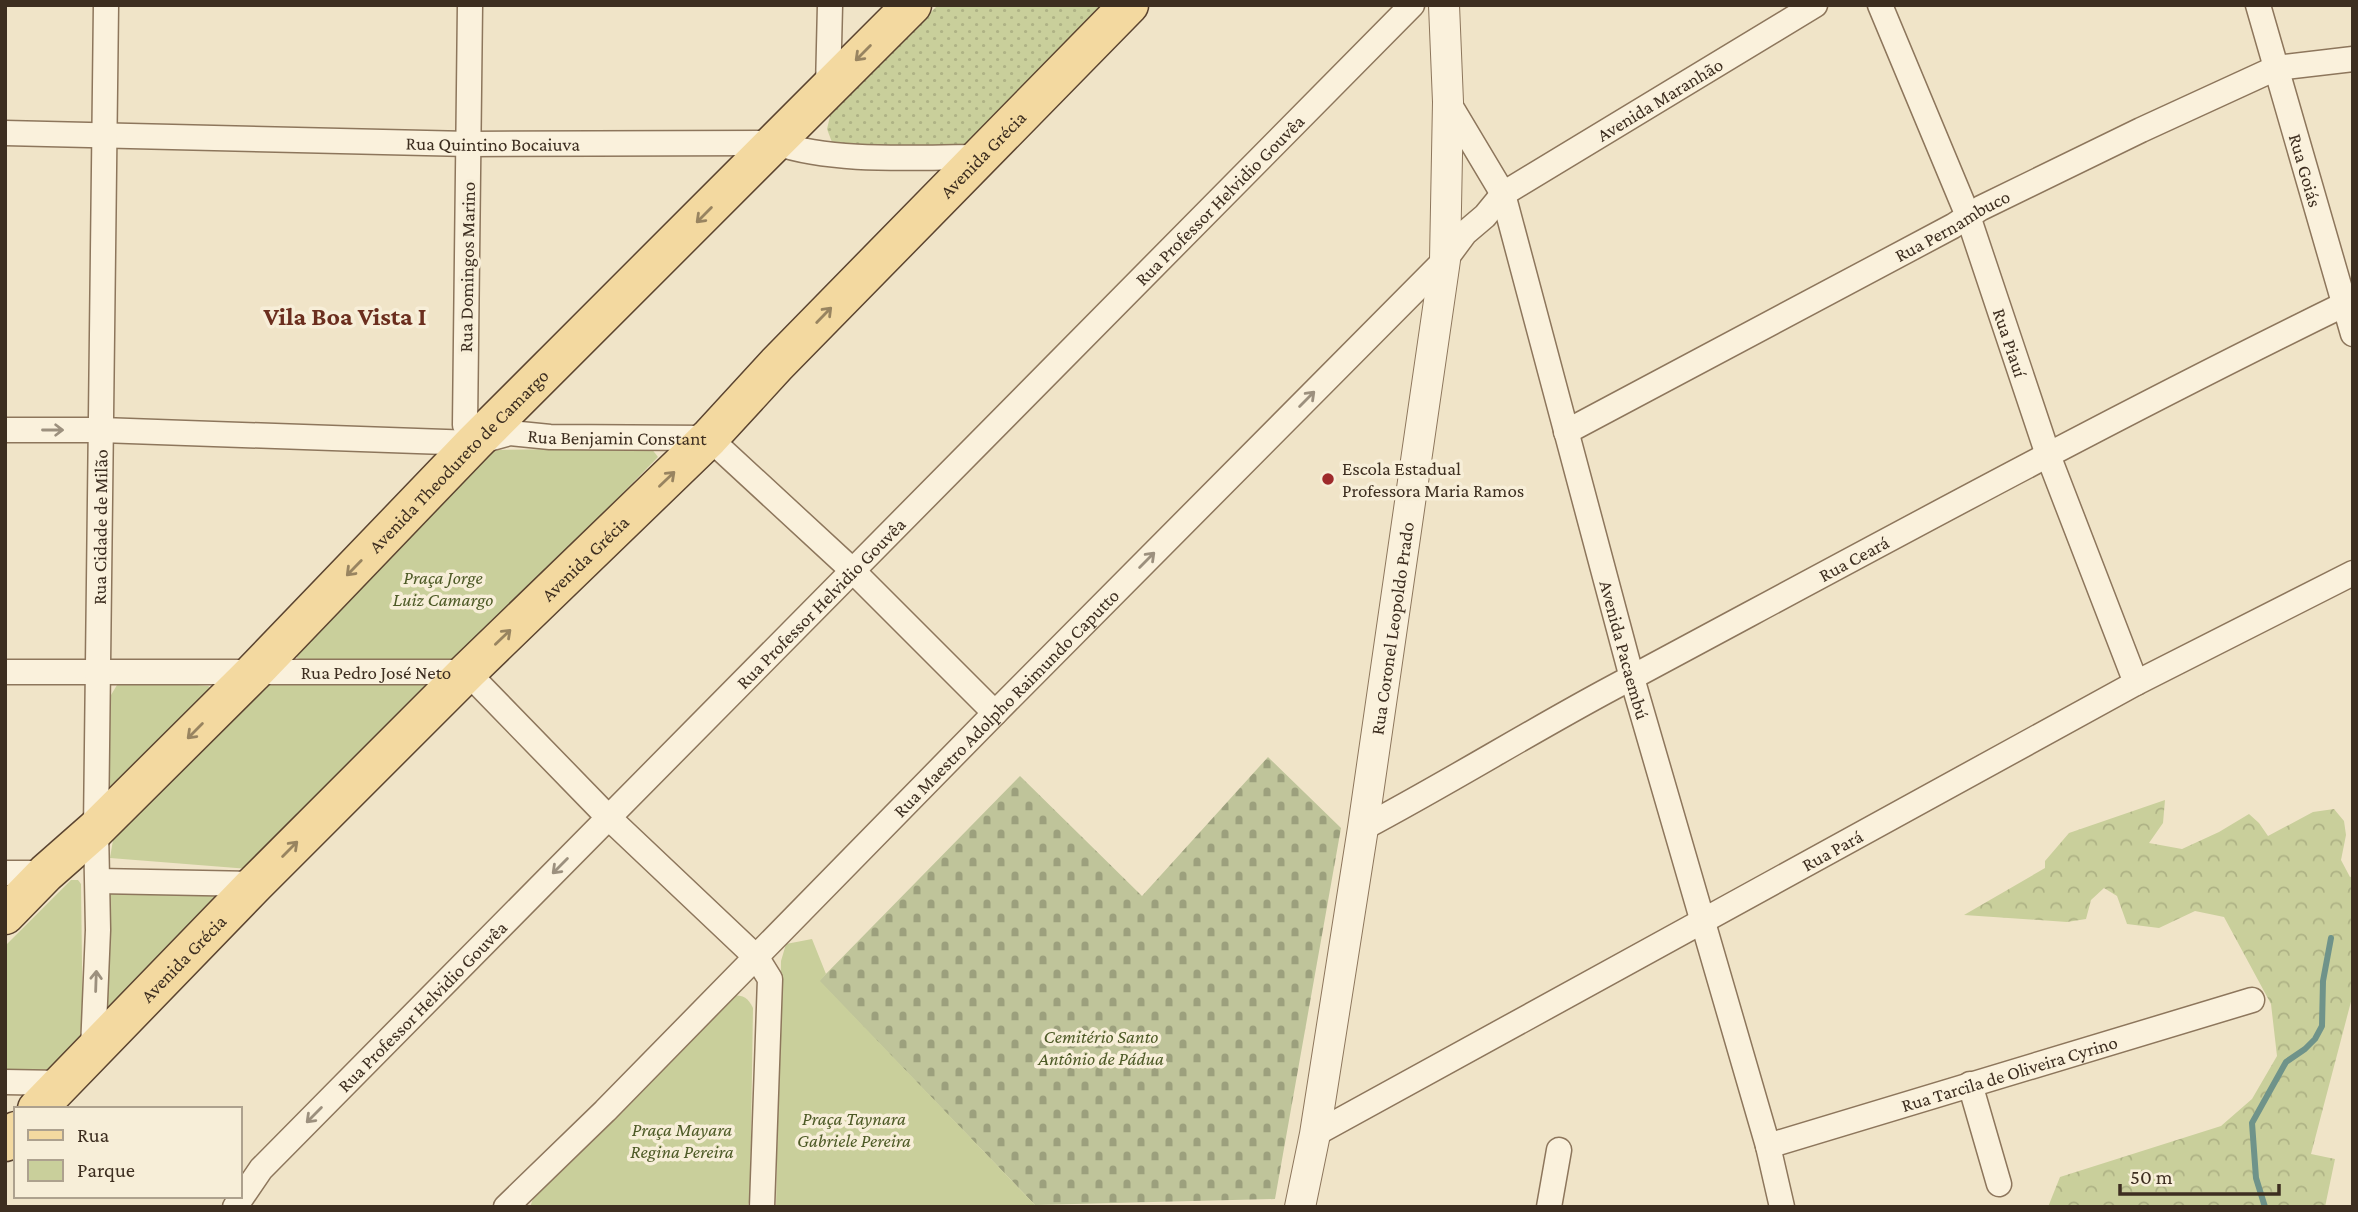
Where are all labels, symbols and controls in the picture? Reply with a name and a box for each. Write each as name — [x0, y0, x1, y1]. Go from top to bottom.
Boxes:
one-way arrow — [855, 45, 872, 62]
street label: Avenida Maranhão — [1593, 53, 1726, 145]
street label: Avenida Grécia — [935, 106, 1030, 202]
street label: Rua Professor Helvidio Gouvêa — [1130, 110, 1308, 290]
street label: Rua Goiás — [2285, 131, 2326, 209]
street label: Rua Quintino Bocaiuva — [405, 132, 580, 155]
street label: Rua Domingos Marino — [455, 181, 479, 353]
street label: Rua Pernambuco — [1891, 185, 2013, 266]
one-way arrow — [695, 207, 712, 224]
district label: Vila Boa Vista I — [262, 302, 427, 331]
street label: Rua Piauí — [1989, 305, 2032, 381]
one-way arrow — [816, 307, 833, 324]
street label: Avenida Theodureto de Camargo — [364, 365, 552, 557]
one-way arrow — [1298, 390, 1315, 407]
one-way arrow — [41, 423, 64, 437]
street label: Rua Benjamin Constant — [527, 424, 707, 449]
street label: Rua Cidade de Milão — [88, 449, 111, 605]
place label: Escola Estadual Professora Maria Ramos — [1342, 458, 1524, 501]
one-way arrow — [658, 471, 675, 488]
marker: Escola Estadual Professora Maria Ramos — [1320, 471, 1336, 487]
street label: Avenida Grécia — [537, 511, 633, 605]
street label: Rua Professor Helvidio Gouvêa — [732, 513, 910, 693]
street label: Rua Coronel Leopoldo Prado — [1366, 520, 1418, 736]
street label: Rua Ceará — [1815, 531, 1892, 586]
one-way arrow — [1138, 552, 1155, 569]
one-way arrow — [345, 560, 362, 577]
park label: Praça Jorge Luiz Camargo — [393, 567, 493, 610]
street label: Avenida Pacaembú — [1596, 578, 1654, 722]
street label: Rua Maestro Adolpho Raimundo Caputto — [889, 584, 1123, 821]
one-way arrow — [494, 629, 511, 646]
street label: Rua Pedro José Neto — [301, 662, 451, 683]
one-way arrow — [187, 723, 204, 740]
street label: Rua Pará — [1798, 825, 1866, 875]
one-way arrow — [281, 841, 298, 858]
one-way arrow — [552, 857, 569, 874]
street label: Avenida Grécia — [136, 910, 230, 1006]
street label: Rua Professor Helvidio Gouvêa — [333, 916, 511, 1096]
one-way arrow — [90, 970, 103, 993]
park label: Cemitério Santo Antônio de Pádua — [1037, 1026, 1164, 1069]
street label: Rua Tarcila de Oliveira Cyrino — [1899, 1031, 2120, 1116]
legend — [14, 1107, 242, 1198]
one-way arrow — [306, 1107, 323, 1124]
park label: Praça Taynara Gabriele Pereira — [797, 1108, 911, 1151]
park label: Praça Mayara Regina Pereira — [630, 1119, 734, 1162]
text: Rua — [77, 1123, 110, 1147]
scale bar — [2120, 1152, 2279, 1196]
text: Parque — [77, 1158, 135, 1182]
text: 50 m — [2130, 1165, 2173, 1189]

